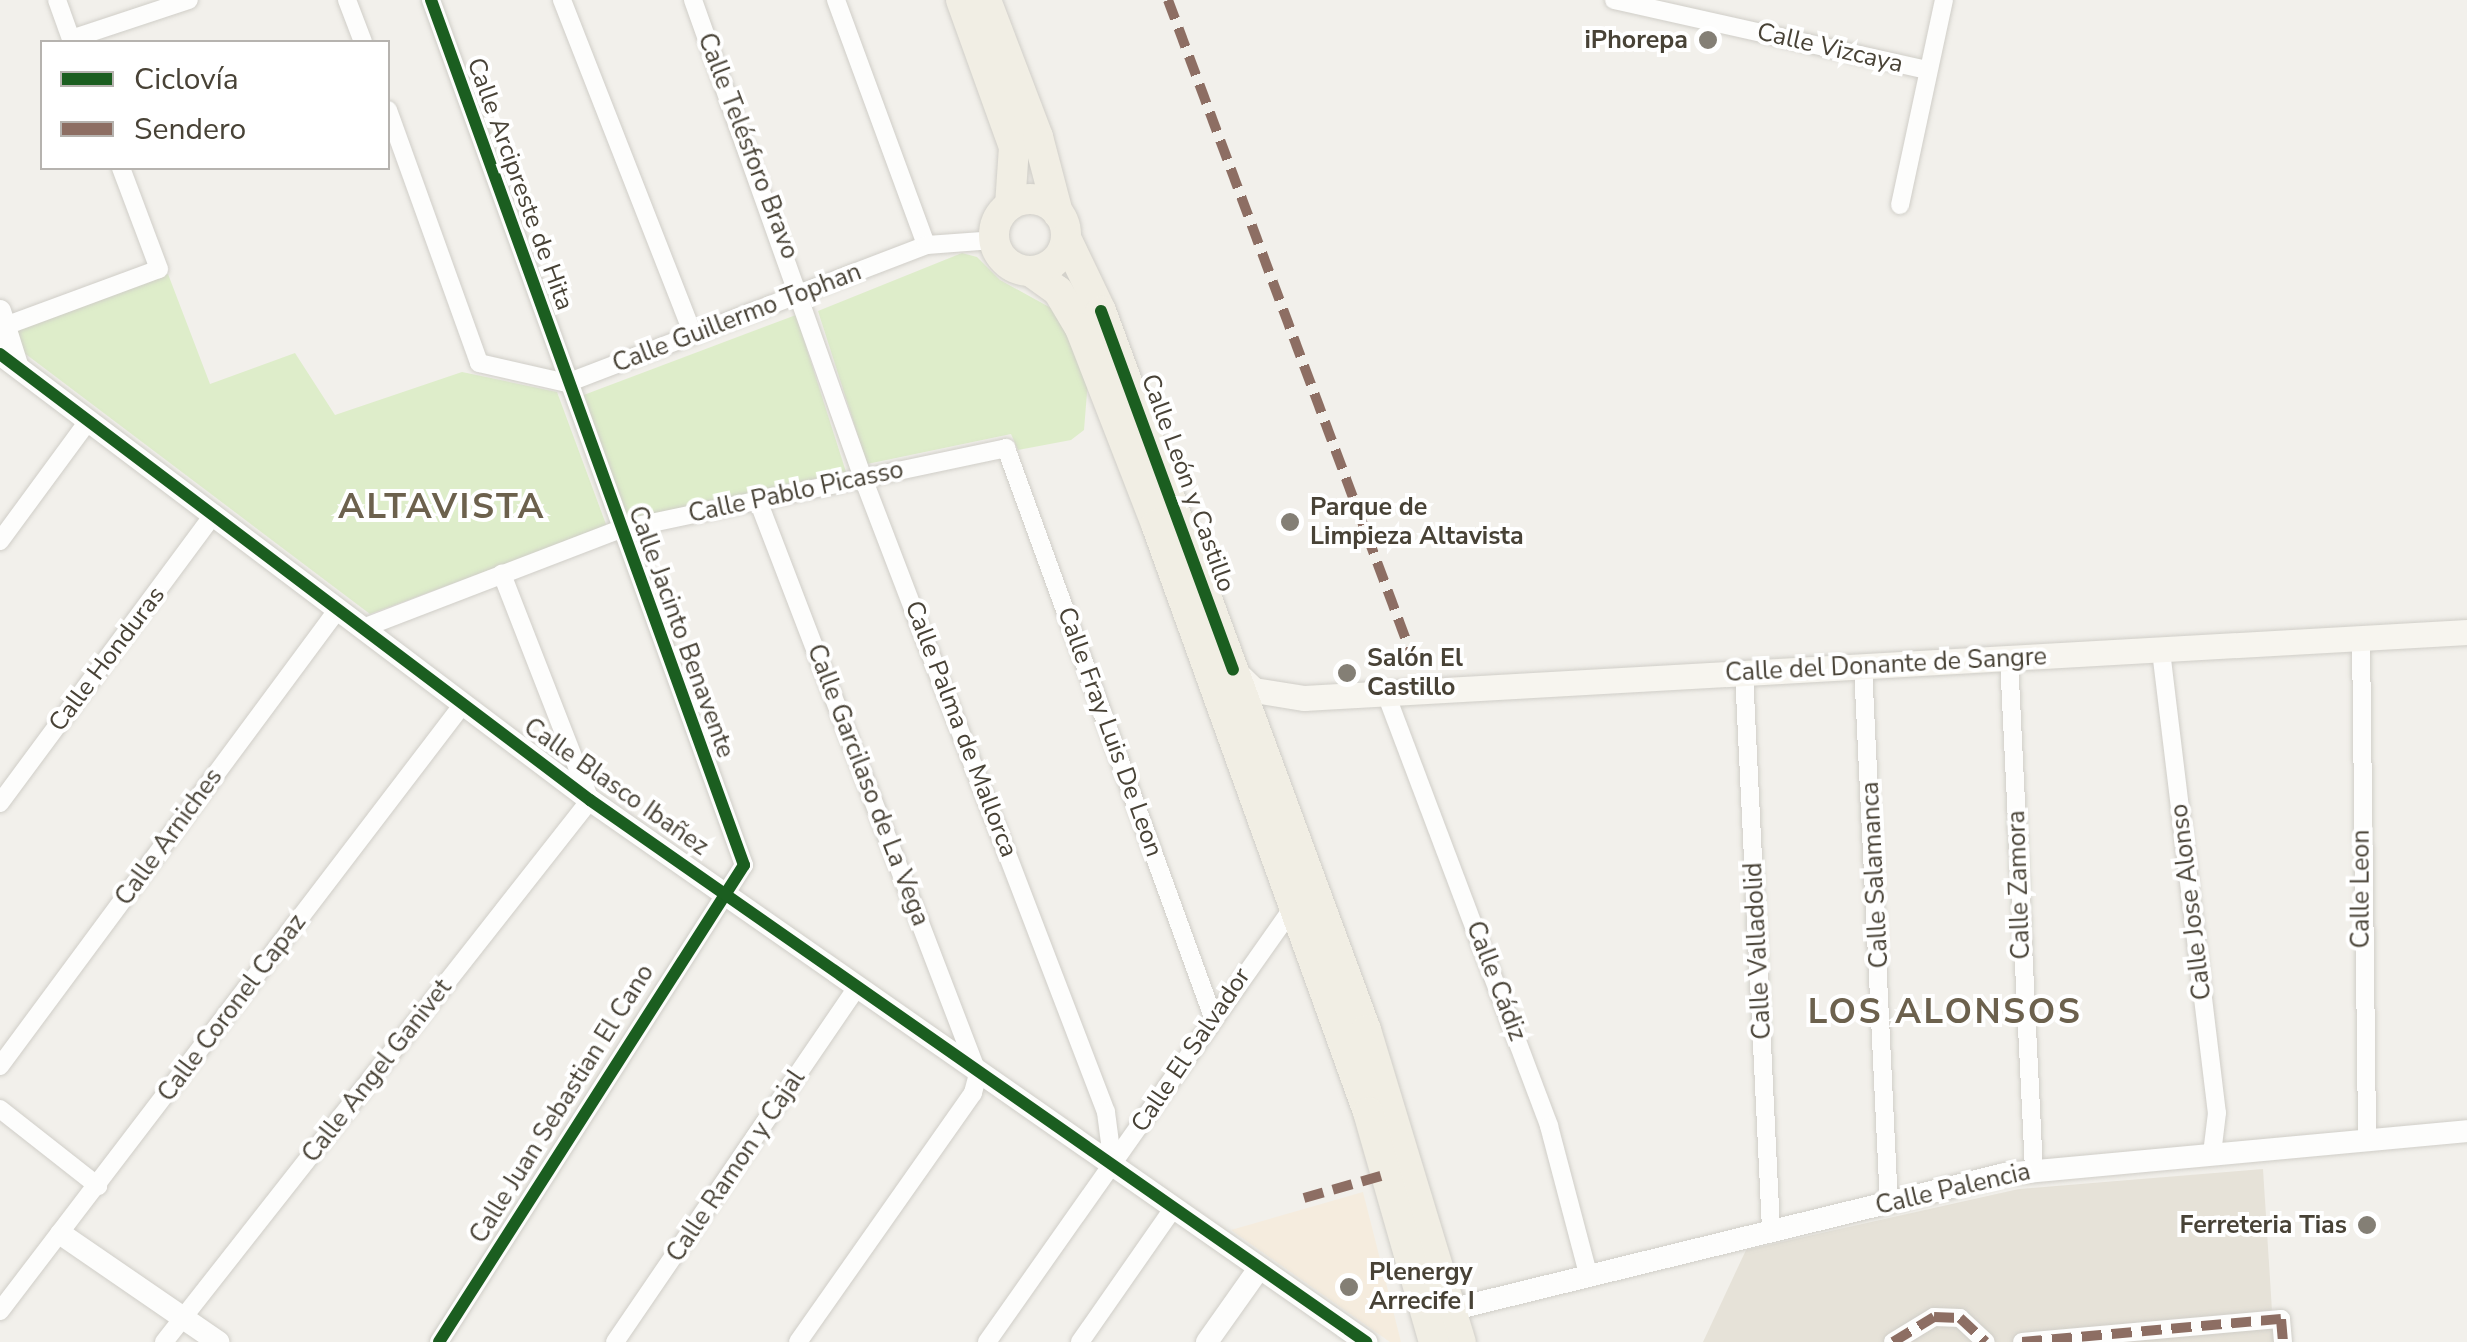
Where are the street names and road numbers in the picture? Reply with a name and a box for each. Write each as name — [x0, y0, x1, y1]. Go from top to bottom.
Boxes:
street label: Calle Vizcaya — [1754, 17, 1906, 79]
street label: Calle Telésforo Bravo — [691, 29, 805, 263]
street label: Calle Arcipreste de Hita — [460, 54, 580, 314]
street label: Calle Guillermo Tophan — [608, 257, 866, 379]
street label: Calle León y Castillo — [1135, 370, 1241, 596]
street label: Calle Pablo Picasso — [686, 455, 906, 529]
street label: Calle Jacinto Benavente — [621, 502, 741, 762]
street label: Calle Honduras — [43, 581, 171, 737]
street label: Calle Palma de Mallorca — [898, 597, 1024, 861]
street label: Calle Fray Luis De Leon — [1051, 603, 1169, 861]
street label: Calle Garcilaso de La Vega — [800, 640, 936, 930]
street label: Calle del Donante de Sangre — [1724, 642, 2048, 688]
street label: Calle Blasco Ibañez — [518, 712, 714, 862]
street label: Calle Arniches — [109, 763, 229, 911]
street label: Calle Salamanca — [1855, 781, 1895, 969]
street label: Calle Jose Alonso — [2164, 802, 2218, 1002]
street label: Calle Zamora — [2001, 810, 2037, 960]
street label: Calle Leon — [2346, 830, 2376, 948]
street label: Calle Valladolid — [1738, 862, 1778, 1040]
street label: Calle Coronel Capaz — [152, 908, 312, 1108]
street label: Calle Cádiz — [1459, 917, 1533, 1045]
street label: Calle Juan Sebastian El Cano — [464, 959, 660, 1249]
street label: Calle El Salvador — [1125, 962, 1257, 1138]
street label: Calle Angel Ganivet — [296, 973, 458, 1169]
street label: Calle Ramon y Cajal — [661, 1064, 811, 1268]
street label: Calle Palencia — [1873, 1157, 2033, 1221]

